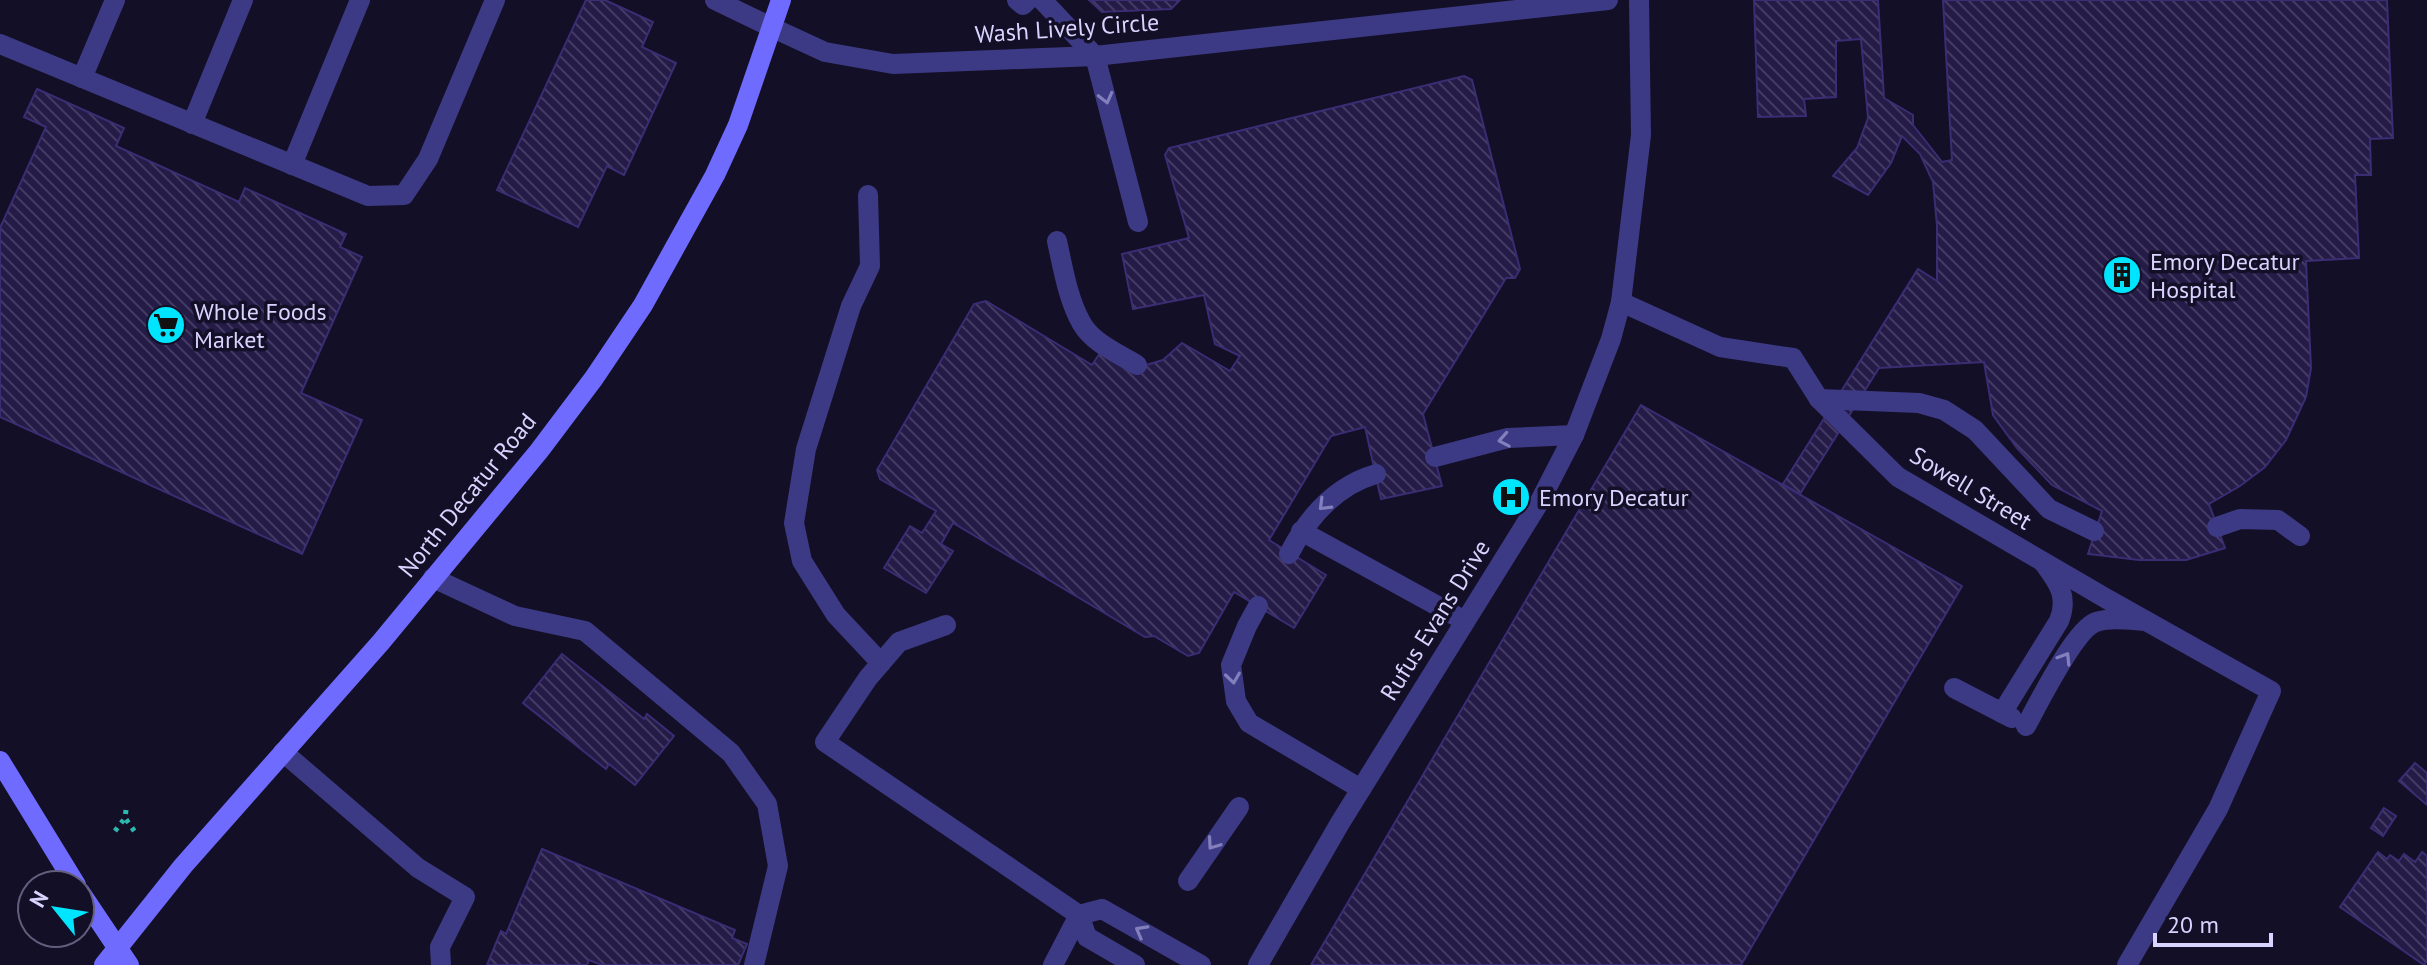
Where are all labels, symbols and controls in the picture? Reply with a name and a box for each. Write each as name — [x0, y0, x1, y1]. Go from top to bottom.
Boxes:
street label: Wash Lively Circle — [974, 6, 1160, 50]
one-way arrow — [1096, 91, 1113, 105]
place label: Emory Decatur Hospital — [2150, 246, 2300, 305]
building icon: Emory Decatur Hospital — [2101, 254, 2143, 296]
place label: Whole Foods Market — [194, 296, 327, 355]
supermarket icon: Whole Foods Market — [145, 304, 187, 346]
street label: North Decatur Road — [391, 407, 543, 583]
one-way arrow — [1497, 431, 1510, 448]
street label: Sowell Street — [1904, 440, 2038, 536]
hospital icon: Emory Decatur — [1490, 476, 1532, 518]
place label: Emory Decatur — [1539, 482, 1689, 513]
one-way arrow — [1319, 496, 1334, 510]
street label: Rufus Evans Drive — [1373, 534, 1497, 706]
one-way arrow — [2055, 652, 2071, 667]
one-way arrow — [1225, 672, 1242, 685]
one-way arrow — [1208, 835, 1223, 849]
north arrow — [16, 869, 96, 949]
text: N — [23, 886, 54, 912]
scale bar — [2155, 897, 2271, 947]
text: 20 m — [2167, 909, 2219, 940]
one-way arrow — [1135, 926, 1149, 941]

